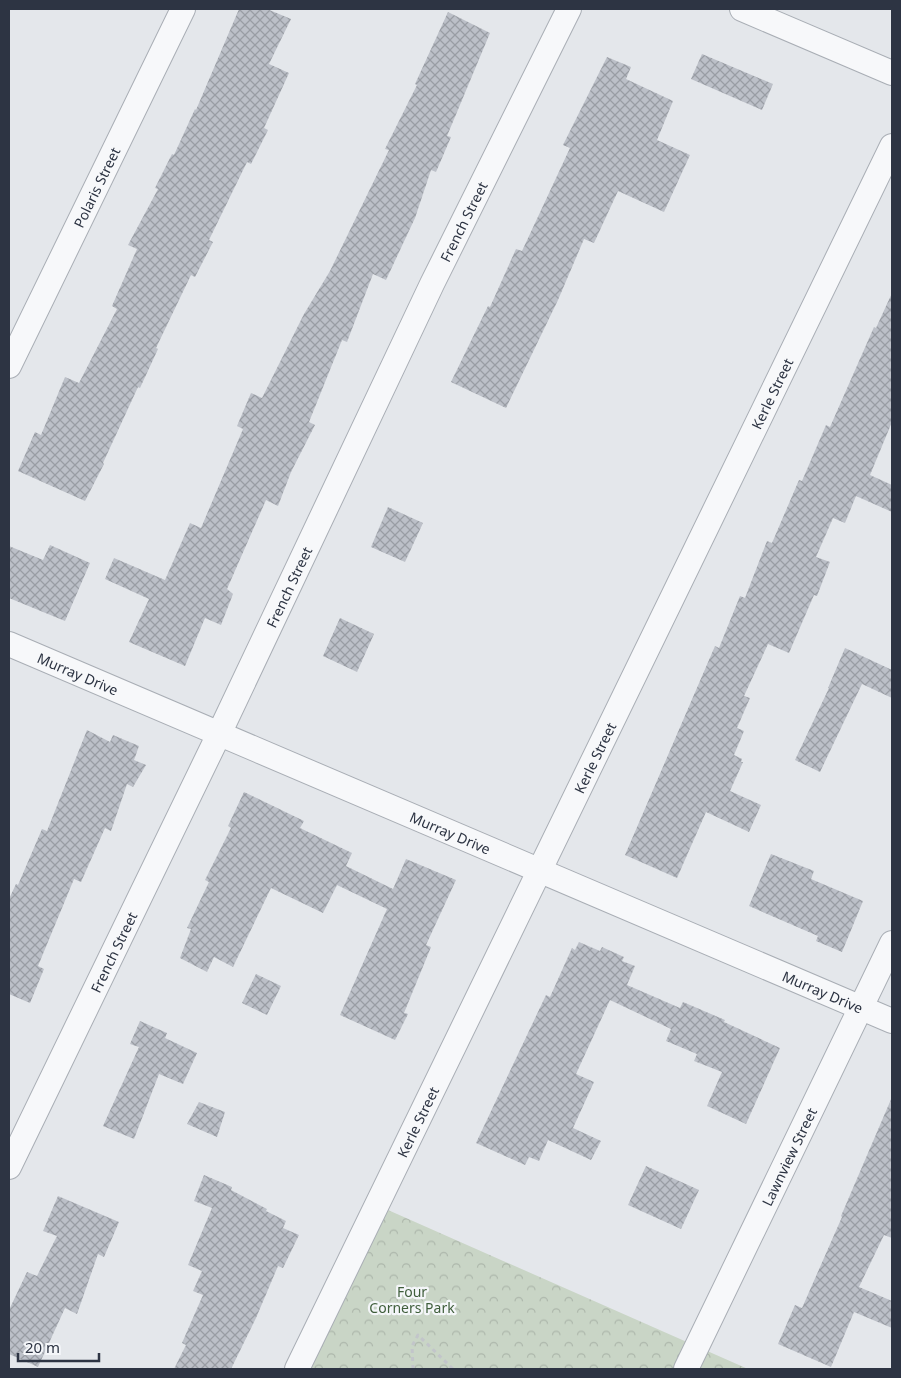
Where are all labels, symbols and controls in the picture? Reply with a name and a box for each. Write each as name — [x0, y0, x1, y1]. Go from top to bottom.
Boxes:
street label: Polaris Street — [69, 144, 124, 231]
street label: French Street — [435, 178, 491, 265]
street label: Kerle Street — [746, 355, 797, 432]
street label: French Street — [261, 543, 316, 631]
street label: Murray Drive — [35, 648, 121, 699]
street label: Kerle Street — [569, 719, 620, 796]
street label: Murray Drive — [407, 807, 494, 858]
street label: French Street — [86, 908, 141, 995]
street label: Murray Drive — [780, 966, 866, 1017]
street label: Kerle Street — [392, 1083, 443, 1160]
street label: Lawnview Street — [757, 1104, 821, 1209]
park label: Four Corners Park — [369, 1282, 455, 1317]
scale bar — [18, 1330, 99, 1362]
text: 20 m — [25, 1337, 60, 1357]

